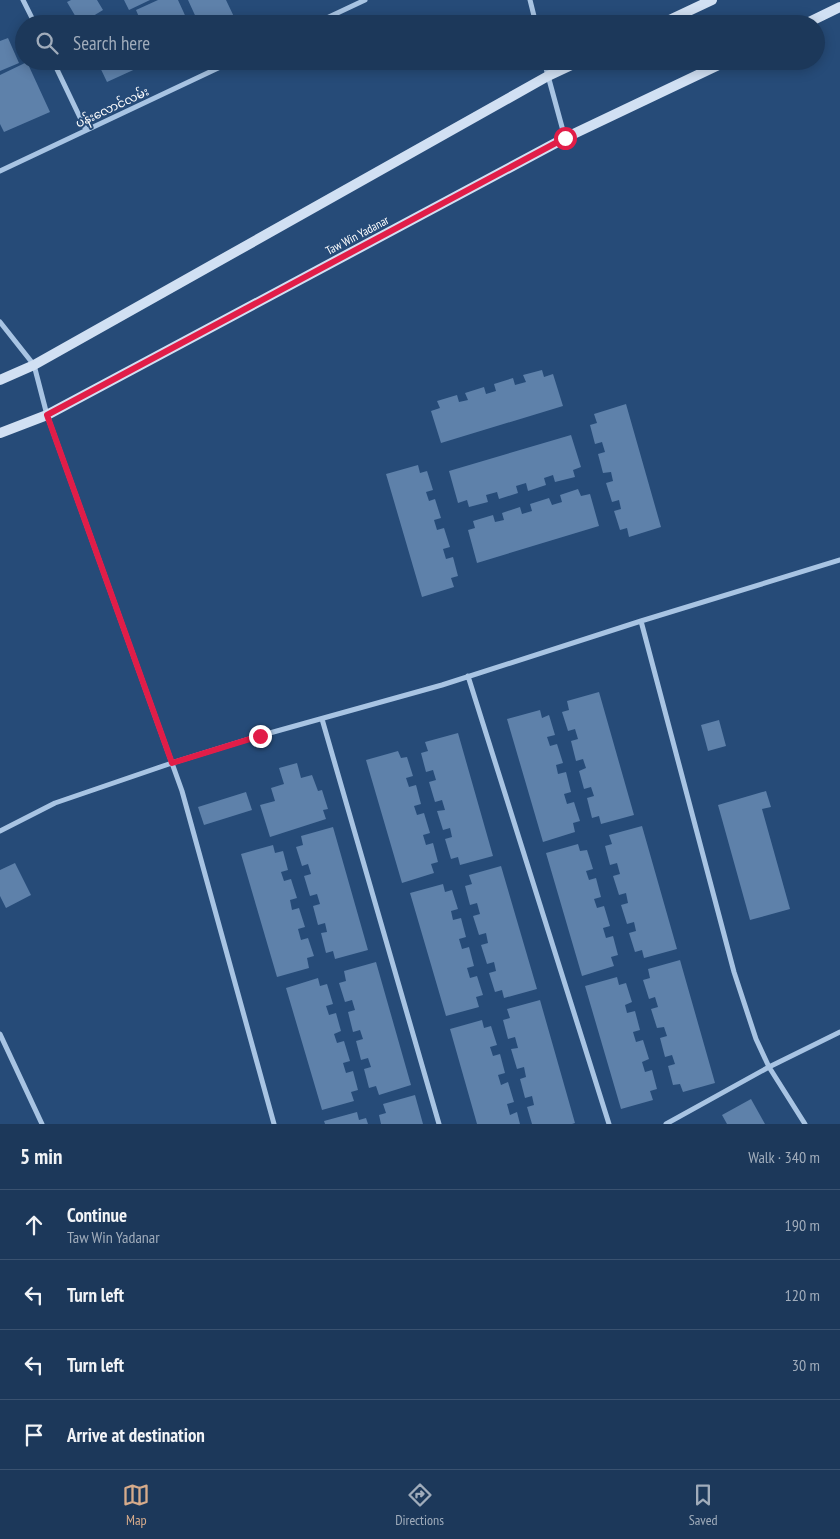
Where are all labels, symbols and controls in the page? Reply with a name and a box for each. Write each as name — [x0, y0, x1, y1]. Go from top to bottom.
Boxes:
search box — [15, 15, 825, 70]
icon: search — [33, 29, 61, 57]
text: Search here — [73, 31, 150, 55]
street label: ပန်းလောင်လမ်း — [73, 83, 152, 133]
route start — [554, 127, 577, 150]
street label: Taw Win Yadanar — [323, 212, 392, 258]
route end — [249, 725, 272, 748]
text: 5 min — [20, 1143, 62, 1170]
text: Walk · 340 m — [748, 1147, 820, 1167]
text: Continue — [67, 1203, 127, 1227]
icon: ahead — [20, 1211, 48, 1239]
text: 190 m — [785, 1215, 820, 1235]
text: Taw Win Yadanar — [67, 1227, 160, 1247]
icon: left — [20, 1281, 48, 1309]
text: Turn left — [67, 1283, 124, 1307]
text: 120 m — [785, 1285, 820, 1305]
icon: left — [20, 1351, 48, 1379]
text: Turn left — [67, 1353, 124, 1377]
text: 30 m — [792, 1355, 820, 1375]
icon: arrive — [20, 1421, 48, 1449]
text: Arrive at destination — [67, 1423, 205, 1447]
tab: Map — [122, 1481, 150, 1529]
tab: Directions — [395, 1481, 444, 1529]
tab: Saved — [689, 1481, 718, 1529]

